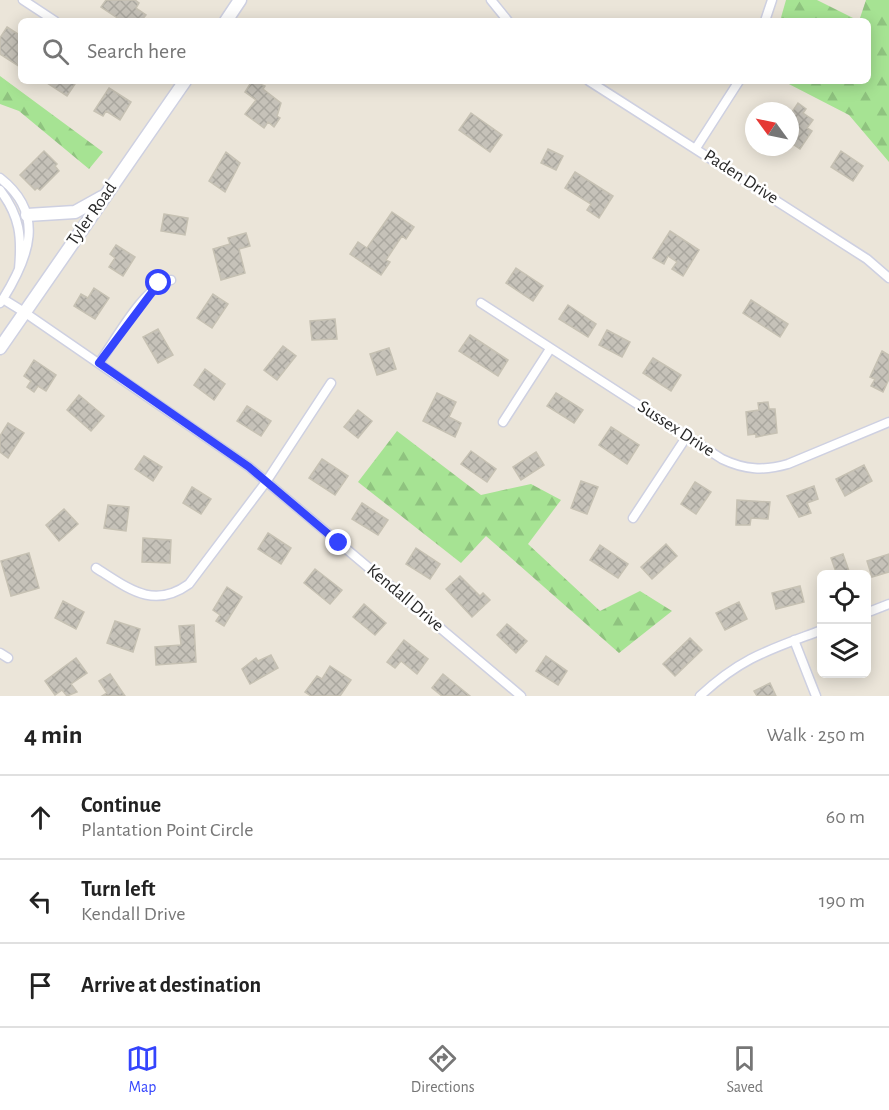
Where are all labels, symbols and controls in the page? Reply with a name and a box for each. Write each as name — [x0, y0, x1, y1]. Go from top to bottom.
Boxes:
search box — [18, 18, 871, 84]
icon: search — [39, 35, 72, 68]
text: Search here — [87, 40, 186, 62]
north arrow — [745, 102, 799, 156]
street label: Paden Drive — [701, 146, 781, 208]
street label: Tyler Road — [64, 179, 120, 249]
route start — [145, 269, 171, 295]
street label: Sussex Drive — [634, 398, 718, 460]
route end — [325, 529, 351, 555]
street label: Kendall Drive — [363, 561, 447, 635]
map controls — [817, 570, 871, 678]
button: locate — [817, 570, 871, 624]
button: layers — [817, 624, 871, 678]
text: 4 min — [24, 722, 83, 748]
text: Walk · 250 m — [766, 725, 865, 745]
text: Continue — [81, 794, 161, 816]
icon: ahead — [24, 801, 57, 834]
text: 60 m — [826, 807, 865, 827]
text: Plantation Point Circle — [81, 820, 254, 840]
text: Turn left — [81, 878, 155, 900]
icon: left — [24, 885, 57, 918]
text: 190 m — [819, 891, 865, 911]
text: Kendall Drive — [81, 904, 185, 924]
icon: arrive — [24, 969, 57, 1002]
text: Arrive at destination — [81, 974, 261, 996]
tab: Map — [126, 1042, 159, 1097]
tab: Directions — [411, 1042, 475, 1097]
tab: Saved — [726, 1042, 763, 1097]

